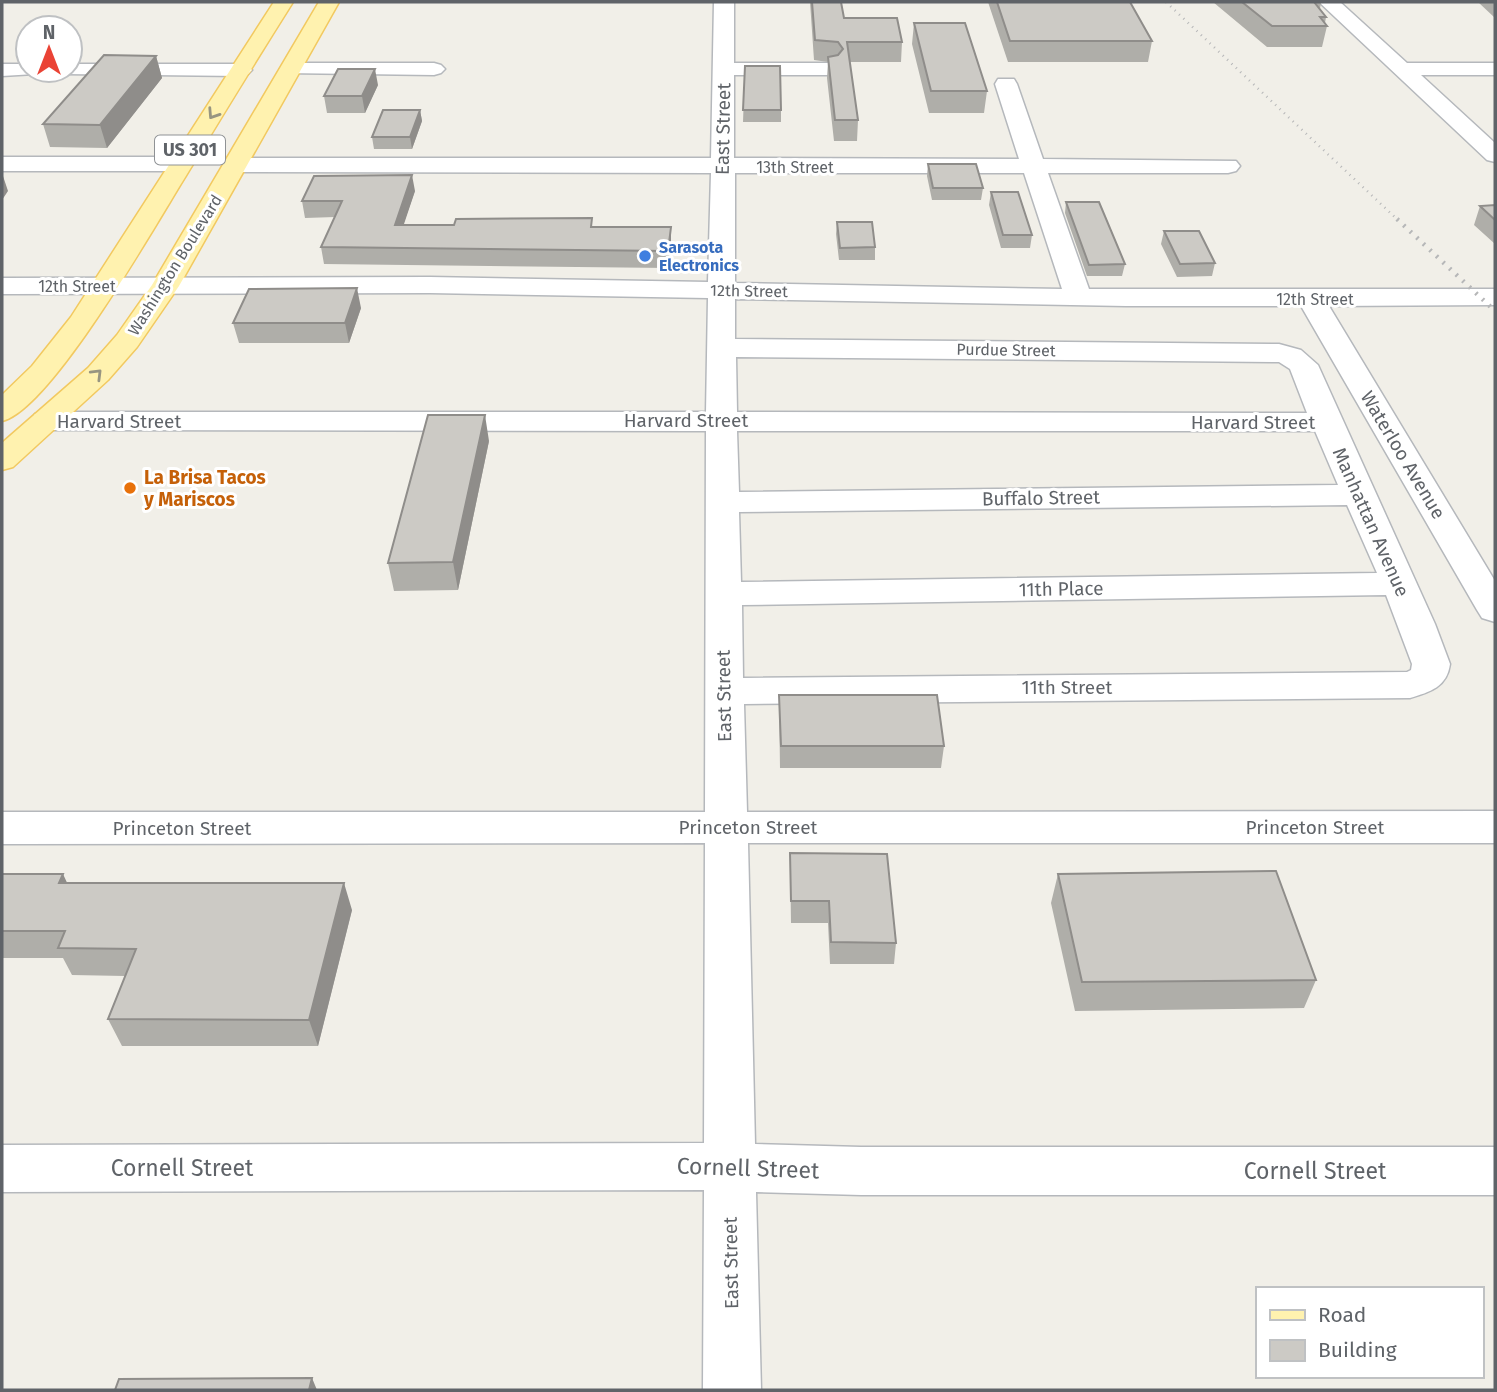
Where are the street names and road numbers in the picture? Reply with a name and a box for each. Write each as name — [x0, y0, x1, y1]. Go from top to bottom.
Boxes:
street label: East Street — [711, 82, 735, 175]
road number: US 301 — [155, 135, 225, 164]
street label: 13th Street — [756, 158, 834, 177]
street label: Washington Boulevard — [124, 191, 226, 339]
street label: 12th Street — [38, 277, 116, 296]
street label: 12th Street — [710, 281, 788, 301]
street label: 12th Street — [1276, 290, 1354, 309]
street label: Purdue Street — [956, 340, 1056, 360]
street label: Waterloo Avenue — [1356, 387, 1450, 523]
street label: Harvard Street — [624, 409, 748, 432]
street label: Harvard Street — [57, 410, 181, 433]
street label: Harvard Street — [1191, 411, 1315, 434]
street label: Manhattan Avenue — [1328, 444, 1414, 600]
street label: Buffalo Street — [982, 485, 1100, 511]
street label: 11th Place — [1018, 577, 1104, 601]
street label: East Street — [712, 649, 736, 742]
street label: 11th Street — [1022, 676, 1113, 699]
street label: Princeton Street — [679, 816, 818, 839]
street label: Princeton Street — [1246, 816, 1385, 839]
street label: Princeton Street — [113, 817, 252, 840]
street label: Cornell Street — [676, 1152, 820, 1185]
street label: Cornell Street — [111, 1154, 254, 1182]
street label: Cornell Street — [1244, 1157, 1387, 1185]
street label: East Street — [719, 1216, 743, 1309]

